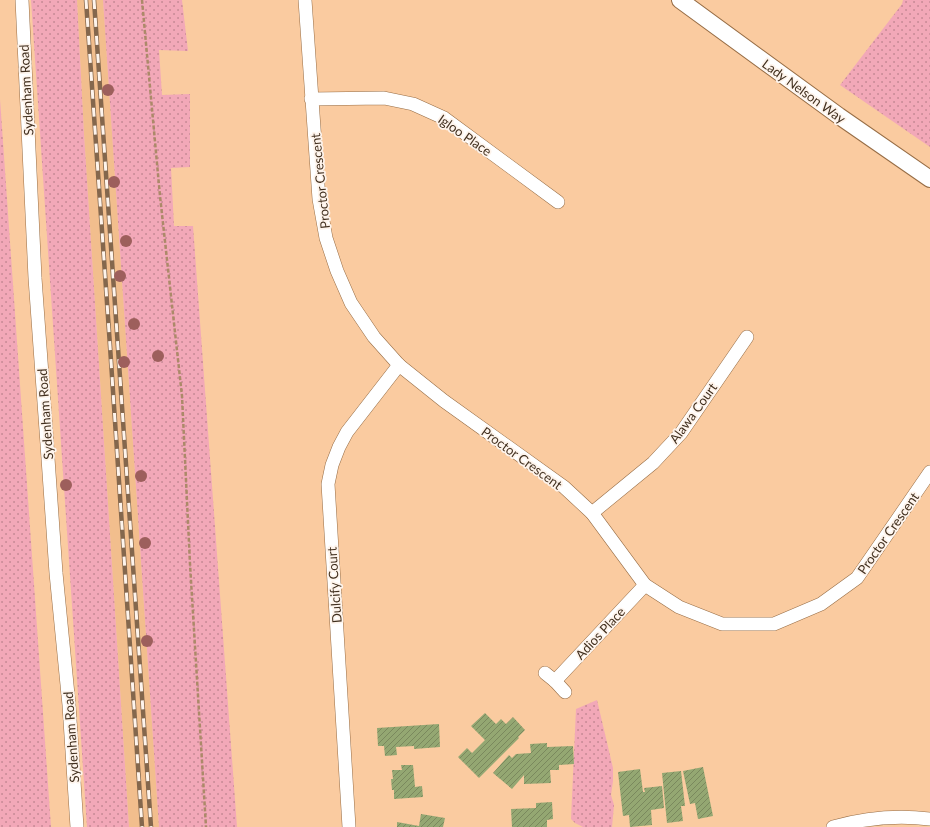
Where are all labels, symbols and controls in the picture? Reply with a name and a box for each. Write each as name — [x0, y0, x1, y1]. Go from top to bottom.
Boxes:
street label: Sydenham Road — [16, 44, 36, 136]
street label: Lady Nelson Way — [759, 55, 849, 127]
street label: Igloo Place — [435, 111, 495, 159]
street label: Proctor Crescent — [307, 132, 333, 230]
street label: Sydenham Road — [34, 368, 56, 460]
street label: Alawa Court — [666, 379, 720, 446]
street label: Proctor Crescent — [479, 423, 566, 493]
street label: Proctor Crescent — [854, 489, 922, 577]
street label: Dulcify Court — [323, 546, 345, 624]
street label: Adios Place — [572, 603, 628, 662]
street label: Sydenham Road — [60, 691, 82, 783]

